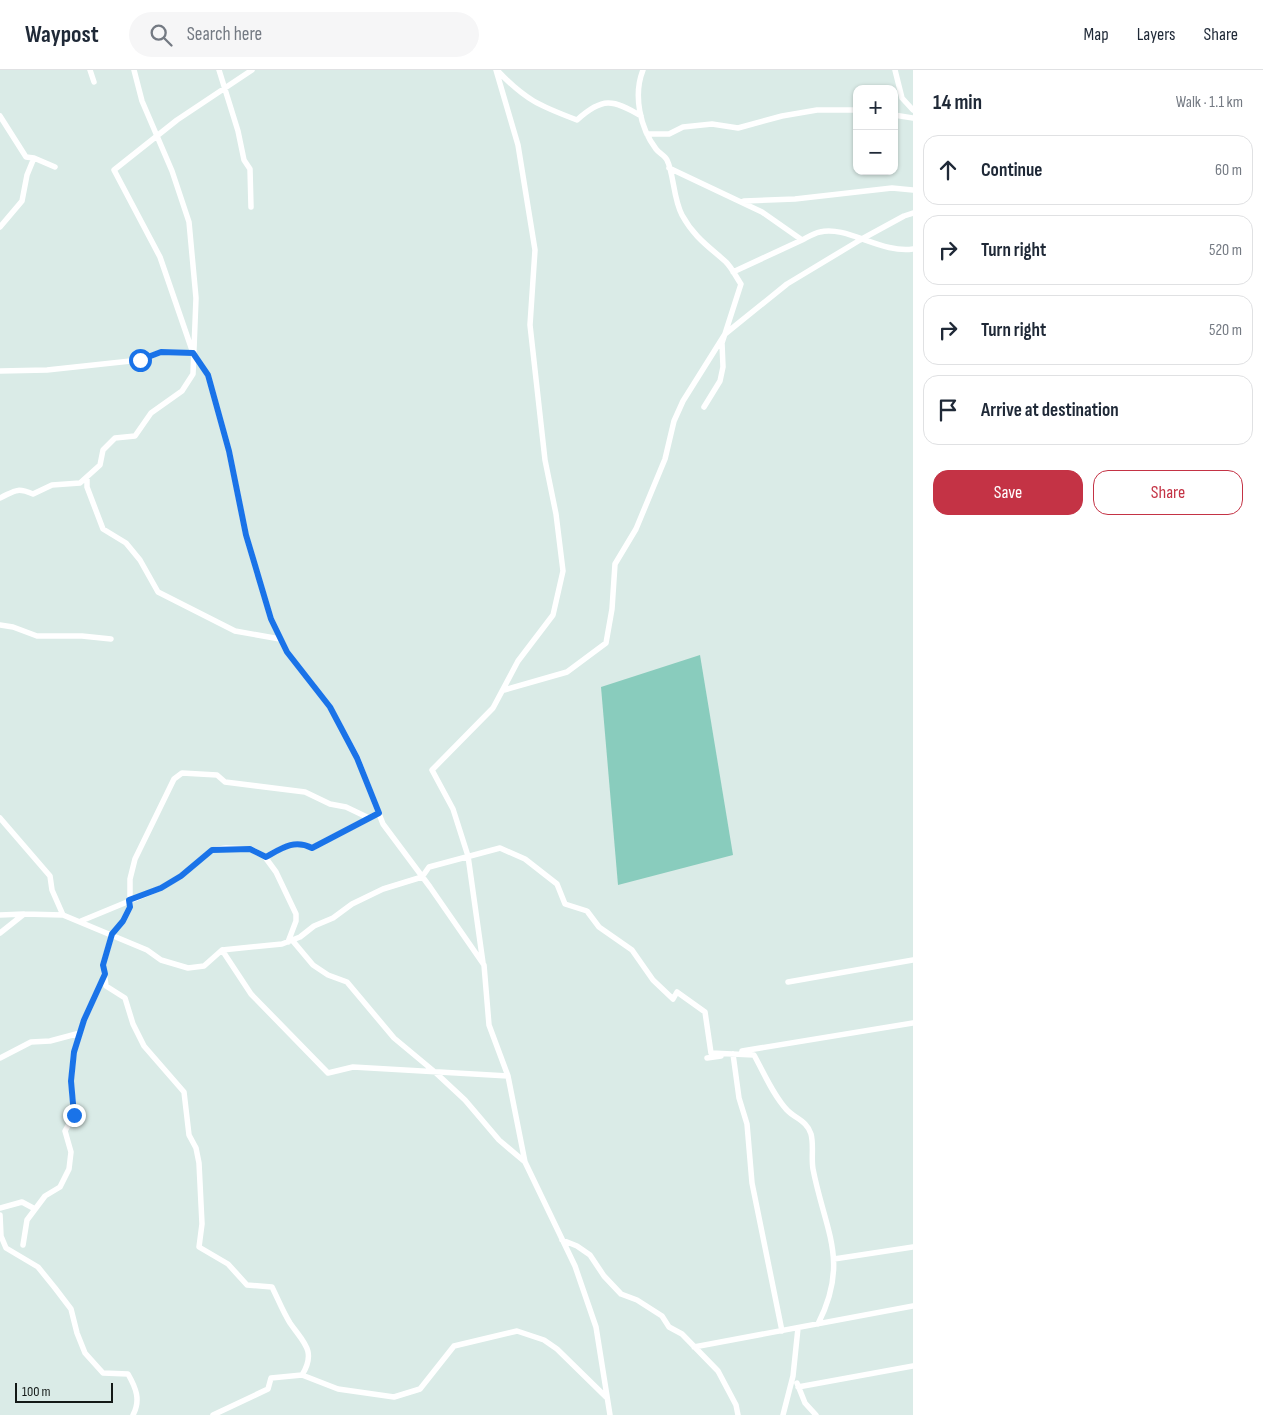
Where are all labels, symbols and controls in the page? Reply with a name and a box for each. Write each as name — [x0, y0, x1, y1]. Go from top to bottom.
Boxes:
search box — [129, 12, 479, 57]
text: Waypost — [25, 20, 99, 49]
icon: search — [147, 21, 175, 49]
text: Search here — [187, 23, 262, 46]
text: Map — [1084, 24, 1109, 45]
text: Layers — [1137, 24, 1176, 45]
text: Share — [1204, 24, 1238, 45]
map controls — [853, 85, 898, 175]
button: + — [853, 85, 898, 130]
text: 14 min — [933, 90, 982, 115]
text: Walk · 1.1 km — [1176, 93, 1243, 112]
button: − — [853, 130, 898, 175]
icon: ahead — [934, 156, 962, 184]
text: Continue — [981, 159, 1042, 182]
text: 60 m — [1215, 161, 1242, 180]
icon: right — [934, 236, 962, 264]
text: Turn right — [981, 239, 1046, 262]
text: 520 m — [1209, 241, 1242, 260]
icon: right — [934, 316, 962, 344]
text: Turn right — [981, 319, 1046, 342]
text: 520 m — [1209, 321, 1242, 340]
route start — [129, 349, 152, 372]
icon: arrive — [934, 396, 962, 424]
text: Arrive at destination — [981, 399, 1119, 422]
button: Save — [933, 470, 1083, 515]
button: Share — [1093, 470, 1243, 515]
route end — [63, 1104, 86, 1127]
scale bar — [15, 1380, 112, 1403]
text: 100 m — [22, 1383, 51, 1400]

